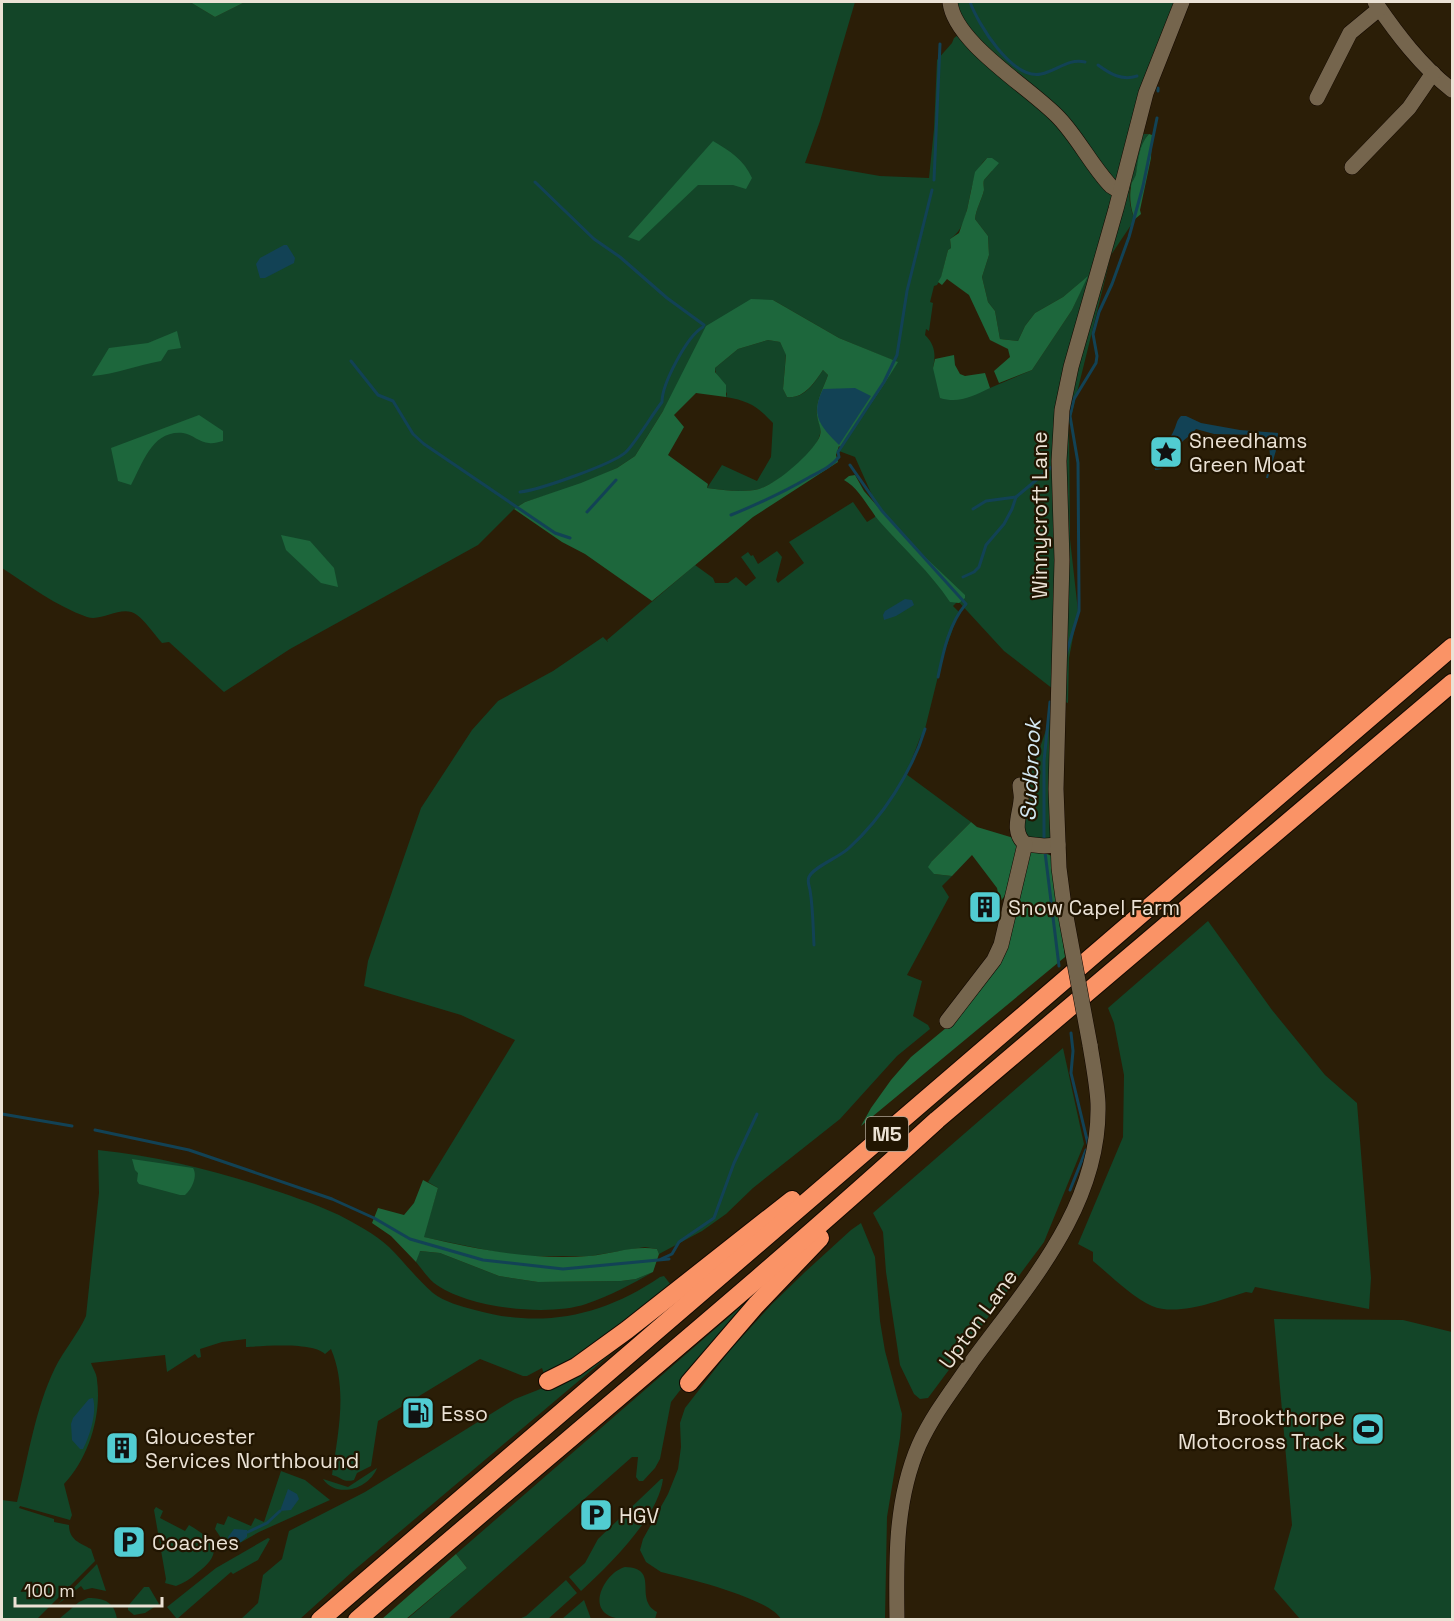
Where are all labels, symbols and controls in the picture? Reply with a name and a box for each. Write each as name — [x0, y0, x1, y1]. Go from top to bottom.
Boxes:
place label: Sneedhams Green Moat — [1189, 427, 1307, 478]
street label: Winnycroft Lane — [1026, 431, 1053, 599]
place icon: Sneedhams Green Moat — [1148, 434, 1184, 470]
water label: Sudbrook — [1013, 716, 1047, 822]
building icon: Snow Capel Farm — [967, 889, 1003, 925]
place label: Snow Capel Farm — [1008, 894, 1180, 921]
road number: M5 — [866, 1117, 908, 1151]
street label: Upton Lane — [933, 1264, 1023, 1374]
fuel station icon: Esso — [400, 1395, 436, 1431]
place label: Esso — [441, 1400, 488, 1427]
place label: Brookthorpe Motocross Track — [1178, 1404, 1345, 1455]
sports icon: Brookthorpe Motocross Track — [1350, 1411, 1386, 1447]
place label: Gloucester Services Northbound — [145, 1423, 359, 1474]
building icon: Gloucester Services Northbound — [104, 1430, 140, 1466]
parking icon: HGV — [578, 1497, 614, 1533]
place label: HGV — [619, 1502, 659, 1529]
parking icon: Coaches — [111, 1524, 147, 1560]
place label: Coaches — [152, 1529, 239, 1556]
scale bar — [15, 1570, 162, 1608]
text: 100 m — [24, 1579, 75, 1602]

